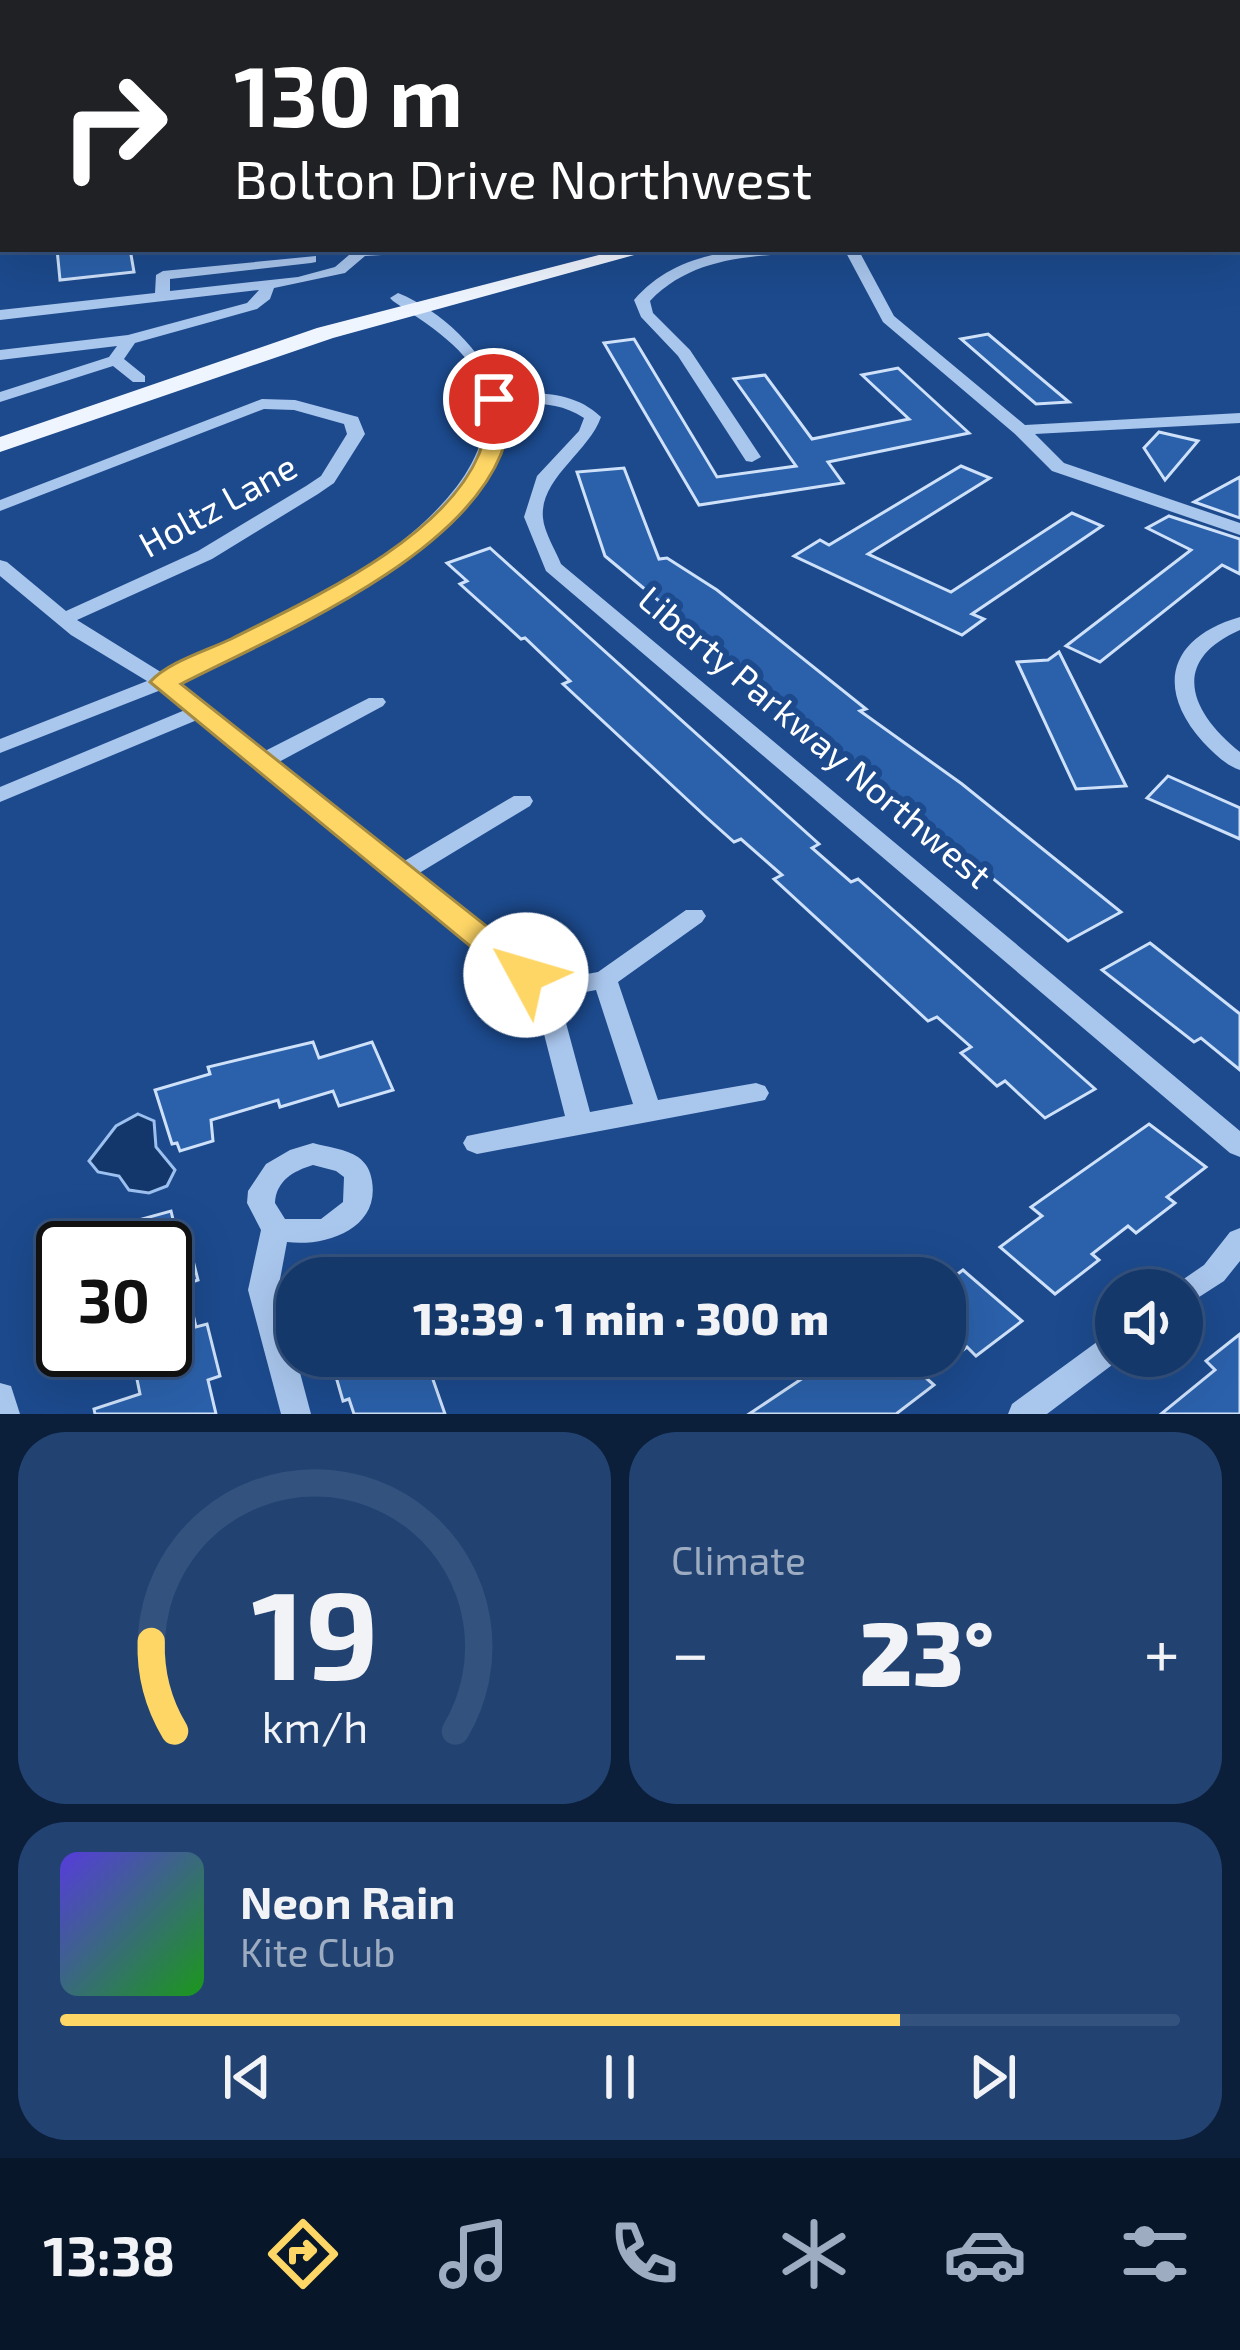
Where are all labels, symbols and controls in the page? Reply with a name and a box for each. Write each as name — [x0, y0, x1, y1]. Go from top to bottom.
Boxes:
text: 130 m — [234, 43, 463, 144]
icon: right — [36, 48, 192, 204]
text: Bolton Drive Northwest — [234, 145, 812, 210]
pin — [443, 348, 545, 450]
icon: arrive — [461, 366, 527, 432]
street label: Holtz Lane — [131, 443, 303, 565]
street label: Liberty Parkway Northwest — [631, 576, 1001, 896]
position arrow — [463, 912, 589, 1038]
speed limit sign: 30 — [36, 1221, 192, 1377]
map controls — [1095, 1269, 1203, 1377]
button: sound — [1095, 1269, 1203, 1377]
text: 13:39 · 1 min · 300 m — [413, 1290, 829, 1344]
text: Climate — [671, 1536, 806, 1583]
text: 19 — [251, 1555, 378, 1705]
text: 23° — [859, 1596, 994, 1704]
text: − — [671, 1611, 710, 1690]
text: + — [1144, 1611, 1180, 1690]
text: km/h — [261, 1700, 368, 1752]
text: Neon Rain — [240, 1874, 455, 1928]
text: Kite Club — [240, 1928, 396, 1975]
icon: previous — [214, 2044, 280, 2110]
icon: pause — [587, 2044, 653, 2110]
icon: next — [960, 2044, 1026, 2110]
icon: directions — [261, 2212, 345, 2296]
icon: music — [432, 2212, 516, 2296]
icon: phone — [602, 2212, 686, 2296]
icon: climate — [772, 2212, 856, 2296]
icon: car — [943, 2212, 1027, 2296]
icon: filters — [1113, 2212, 1197, 2296]
text: 13:38 — [43, 2222, 175, 2287]

